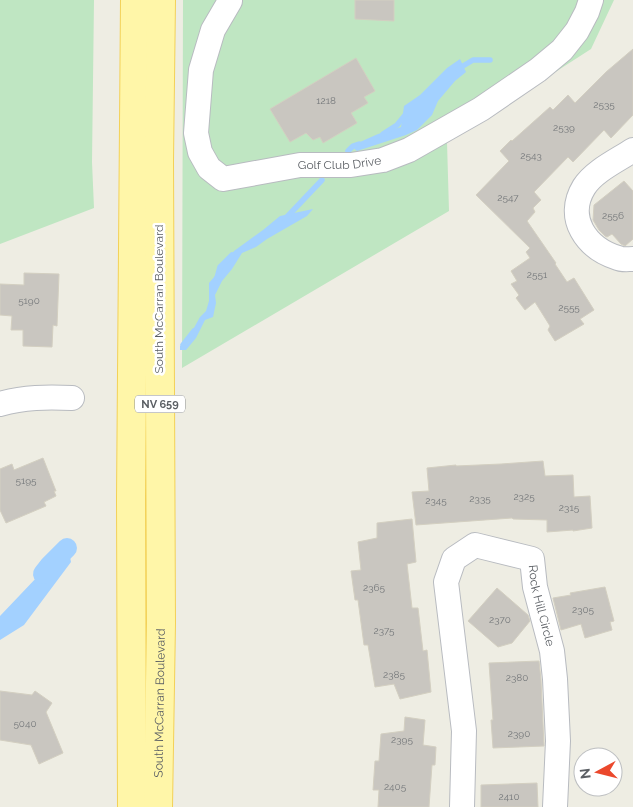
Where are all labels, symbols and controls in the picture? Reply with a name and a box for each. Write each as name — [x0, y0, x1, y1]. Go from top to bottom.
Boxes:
house number: 1218 — [316, 95, 336, 106]
house number: 2535 — [593, 99, 615, 110]
house number: 2539 — [553, 122, 575, 133]
house number: 2543 — [520, 150, 542, 161]
street label: Golf Club Drive — [298, 153, 382, 172]
house number: 2547 — [497, 192, 519, 203]
house number: 2556 — [602, 210, 624, 221]
street label: South McCarran Boulevard — [152, 224, 166, 374]
house number: 2551 — [527, 269, 548, 280]
house number: 5190 — [18, 295, 40, 306]
house number: 2555 — [558, 302, 580, 313]
road number: NV 659 — [135, 396, 185, 412]
house number: 5195 — [15, 475, 37, 486]
house number: 2325 — [513, 491, 535, 502]
house number: 2335 — [469, 493, 491, 504]
house number: 2345 — [425, 495, 447, 506]
house number: 2315 — [559, 502, 580, 513]
street label: Rock Hill Circle — [526, 564, 557, 648]
house number: 2365 — [363, 582, 386, 593]
house number: 2305 — [572, 604, 595, 615]
house number: 2370 — [489, 614, 511, 625]
house number: 2375 — [373, 625, 395, 636]
street label: South McCarran Boulevard — [151, 628, 168, 778]
house number: 2385 — [383, 669, 406, 680]
house number: 2380 — [506, 672, 528, 683]
house number: 5040 — [13, 718, 37, 729]
house number: 2390 — [508, 728, 530, 739]
house number: 2395 — [391, 734, 413, 745]
north arrow — [573, 747, 623, 797]
text: N — [577, 767, 594, 780]
house number: 2405 — [384, 781, 407, 792]
house number: 2410 — [498, 791, 520, 802]

